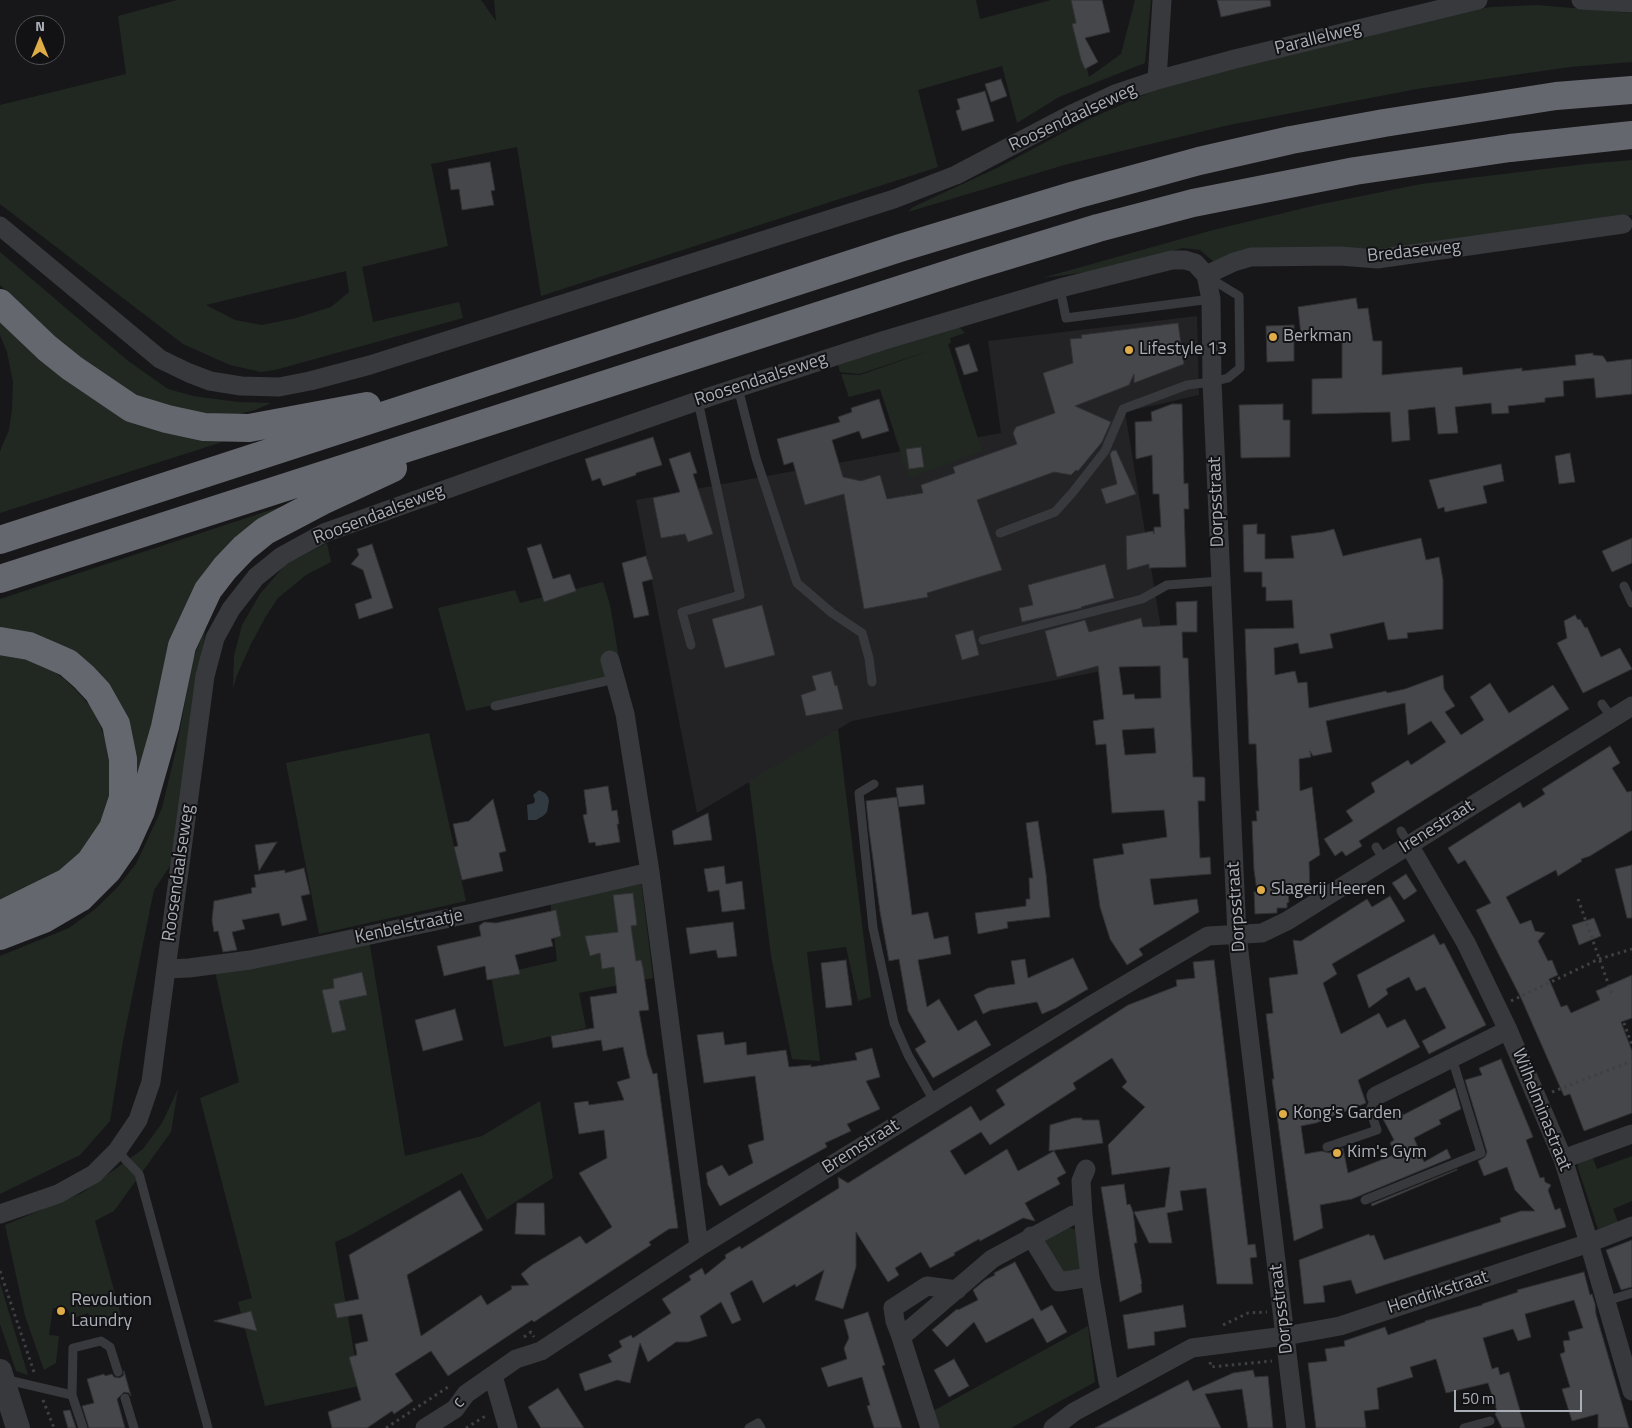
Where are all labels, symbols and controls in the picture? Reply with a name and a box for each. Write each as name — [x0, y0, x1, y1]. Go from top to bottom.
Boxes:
north arrow — [15, 15, 65, 65]
text: N — [35, 15, 45, 36]
street label: Parallelweg — [1273, 18, 1363, 60]
street label: Roosendaalseweg — [1006, 79, 1140, 157]
street label: Bredaseweg — [1366, 236, 1462, 268]
place label: Berkman — [1283, 326, 1352, 348]
marker: Berkman — [1267, 331, 1279, 343]
place label: Lifestyle 13 — [1139, 339, 1227, 361]
marker: Lifestyle 13 — [1123, 344, 1135, 356]
street label: Roosendaalseweg — [692, 348, 830, 412]
street label: Dorpsstraat — [1205, 456, 1229, 548]
street label: Roosendaalseweg — [311, 480, 447, 550]
street label: Irenestraat — [1396, 796, 1478, 858]
street label: Roosendaalseweg — [159, 803, 199, 943]
street label: Dorpsstraat — [1223, 861, 1251, 953]
place label: Slagerij Heeren — [1271, 879, 1385, 901]
marker: Slagerij Heeren — [1255, 884, 1267, 896]
street label: Kenbelstraatje — [353, 905, 465, 949]
street label: Wilhelminastraat — [1507, 1046, 1575, 1174]
place label: Kong's Garden — [1293, 1103, 1402, 1125]
marker: Kong's Garden — [1277, 1108, 1289, 1120]
street label: Bremstraat — [819, 1115, 903, 1179]
place label: Kim's Gym — [1347, 1142, 1427, 1164]
marker: Kim's Gym — [1331, 1147, 1343, 1159]
street label: Dorpsstraat — [1266, 1263, 1298, 1355]
street label: Hendrikstraat — [1385, 1267, 1491, 1319]
place label: Revolution Laundry — [71, 1290, 152, 1332]
marker: Revolution Laundry — [55, 1305, 67, 1317]
scale bar — [1457, 1380, 1584, 1412]
text: 50 m — [1462, 1387, 1495, 1410]
street label: c — [448, 1393, 470, 1413]

